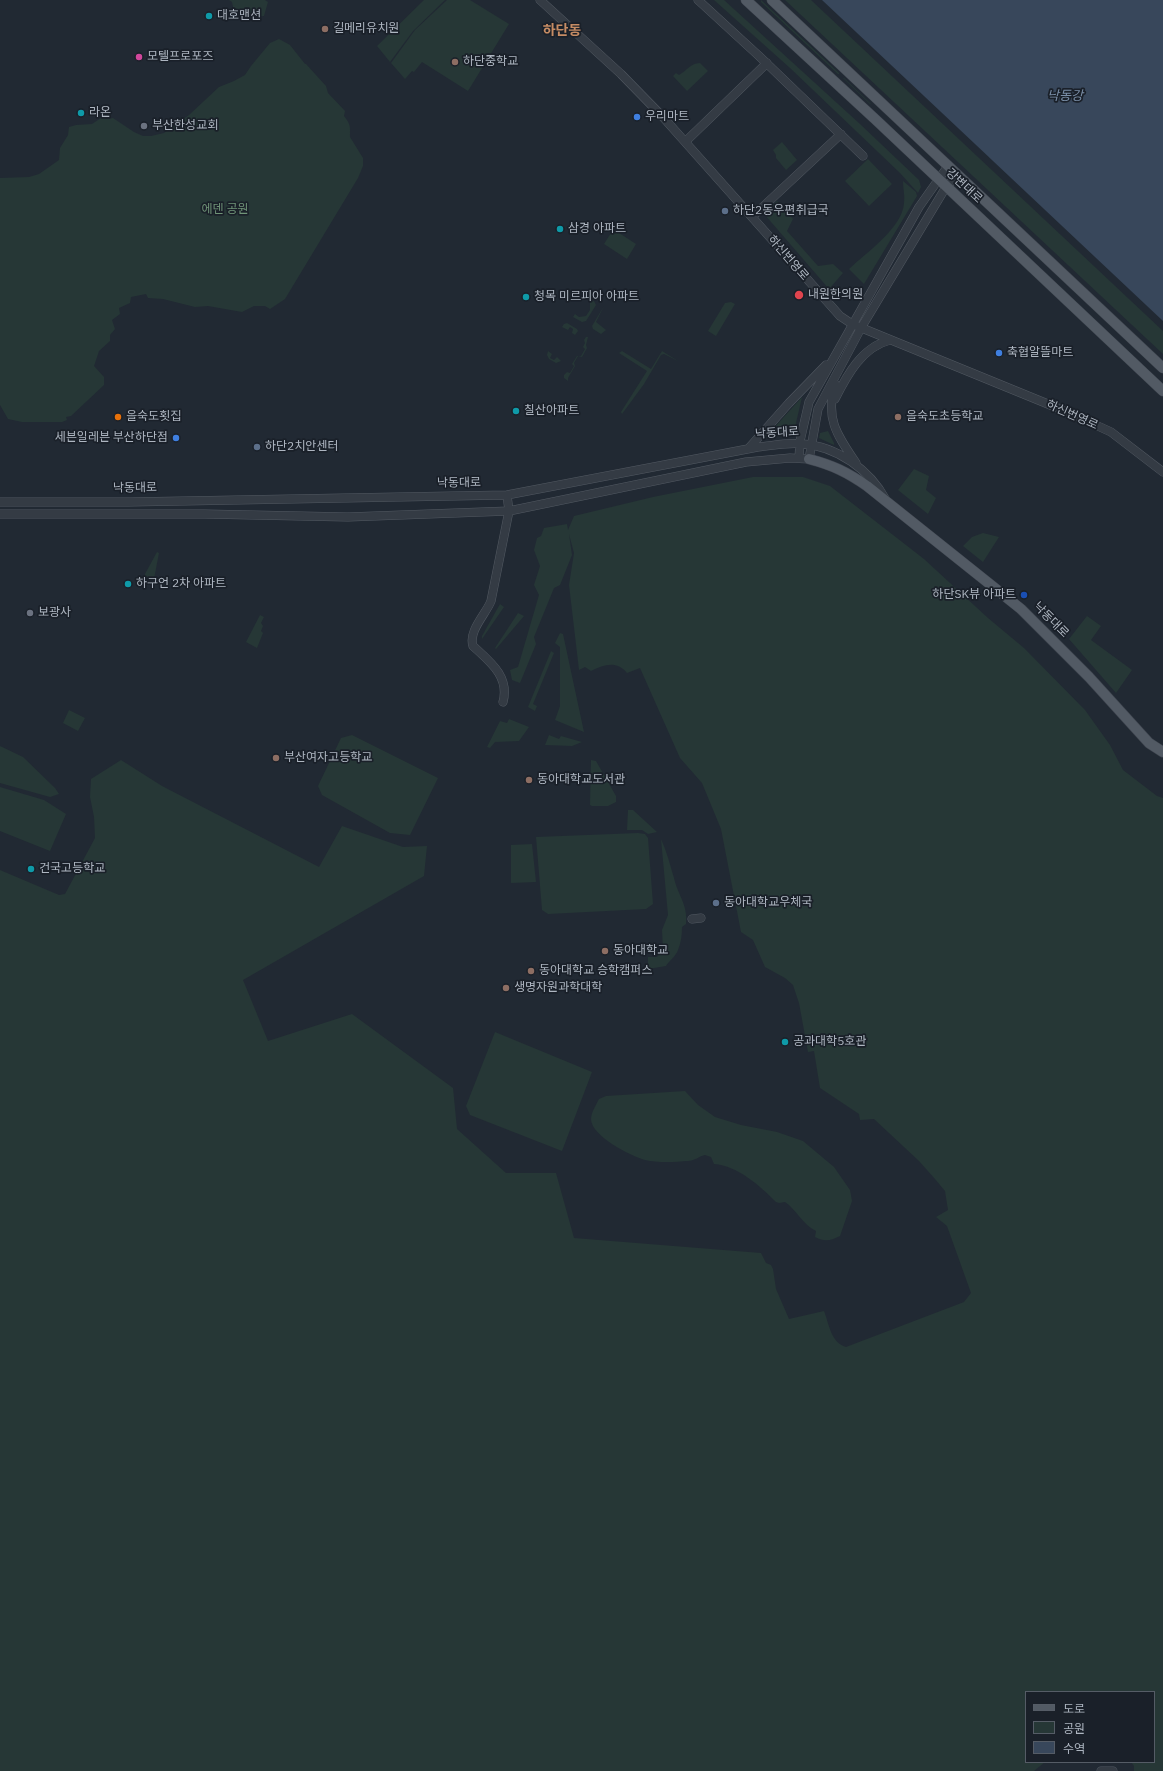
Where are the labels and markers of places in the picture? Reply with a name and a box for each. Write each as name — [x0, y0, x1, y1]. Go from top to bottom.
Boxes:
place label: 대호맨션 — [217, 9, 261, 23]
marker: 대호맨션 — [204, 11, 214, 21]
place label: 길메리유치원 — [333, 22, 399, 36]
marker: 길메리유치원 — [320, 24, 330, 34]
place label: 모텔프로포즈 — [147, 50, 213, 64]
marker: 모텔프로포즈 — [134, 52, 144, 62]
place label: 하단중학교 — [463, 55, 518, 69]
marker: 하단중학교 — [450, 57, 460, 67]
place label: 라온 — [89, 106, 111, 120]
marker: 라온 — [76, 108, 86, 118]
place label: 우리마트 — [645, 110, 689, 124]
marker: 우리마트 — [632, 112, 642, 122]
place label: 부산한성교회 — [152, 119, 218, 133]
marker: 부산한성교회 — [139, 121, 149, 131]
place label: 하단2동우편취급국 — [733, 204, 829, 218]
marker: 하단2동우편취급국 — [720, 206, 730, 216]
place label: 삼경 아파트 — [568, 222, 626, 236]
marker: 삼경 아파트 — [555, 224, 565, 234]
place label: 내원한의원 — [808, 288, 863, 302]
marker: 내원한의원 — [793, 289, 805, 301]
place label: 청목 미르피아 아파트 — [534, 290, 639, 304]
marker: 청목 미르피아 아파트 — [521, 292, 531, 302]
place label: 축협알뜰마트 — [1007, 346, 1073, 360]
marker: 축협알뜰마트 — [994, 348, 1004, 358]
place label: 칠산아파트 — [524, 404, 579, 418]
marker: 칠산아파트 — [511, 406, 521, 416]
place label: 을숙도횟집 — [126, 410, 181, 424]
place label: 을숙도초등학교 — [906, 410, 983, 424]
marker: 을숙도횟집 — [113, 412, 123, 422]
marker: 을숙도초등학교 — [893, 412, 903, 422]
place label: 세븐일레븐 부산하단점 — [55, 431, 168, 445]
marker: 세븐일레븐 부산하단점 — [171, 433, 181, 443]
place label: 하단2치안센터 — [265, 440, 338, 454]
marker: 하단2치안센터 — [252, 442, 262, 452]
place label: 하구언 2차 아파트 — [136, 577, 226, 591]
marker: 하구언 2차 아파트 — [123, 579, 133, 589]
place label: 하단SK뷰 아파트 — [932, 588, 1016, 602]
marker: 하단SK뷰 아파트 — [1019, 590, 1029, 600]
place label: 보광사 — [38, 606, 71, 620]
marker: 보광사 — [25, 608, 35, 618]
place label: 부산여자고등학교 — [284, 751, 372, 765]
marker: 부산여자고등학교 — [271, 753, 281, 763]
place label: 동아대학교도서관 — [537, 773, 625, 787]
marker: 동아대학교도서관 — [524, 775, 534, 785]
place label: 건국고등학교 — [39, 862, 105, 876]
marker: 건국고등학교 — [26, 864, 36, 874]
place label: 동아대학교우체국 — [724, 896, 812, 910]
marker: 동아대학교우체국 — [711, 898, 721, 908]
place label: 동아대학교 — [613, 944, 668, 958]
marker: 동아대학교 — [600, 946, 610, 956]
place label: 동아대학교 승학캠퍼스 — [539, 964, 652, 978]
marker: 동아대학교 승학캠퍼스 — [526, 966, 536, 976]
place label: 생명자원과학대학 — [514, 981, 602, 995]
marker: 생명자원과학대학 — [501, 983, 511, 993]
place label: 공과대학5호관 — [793, 1035, 866, 1049]
marker: 공과대학5호관 — [780, 1037, 790, 1047]

